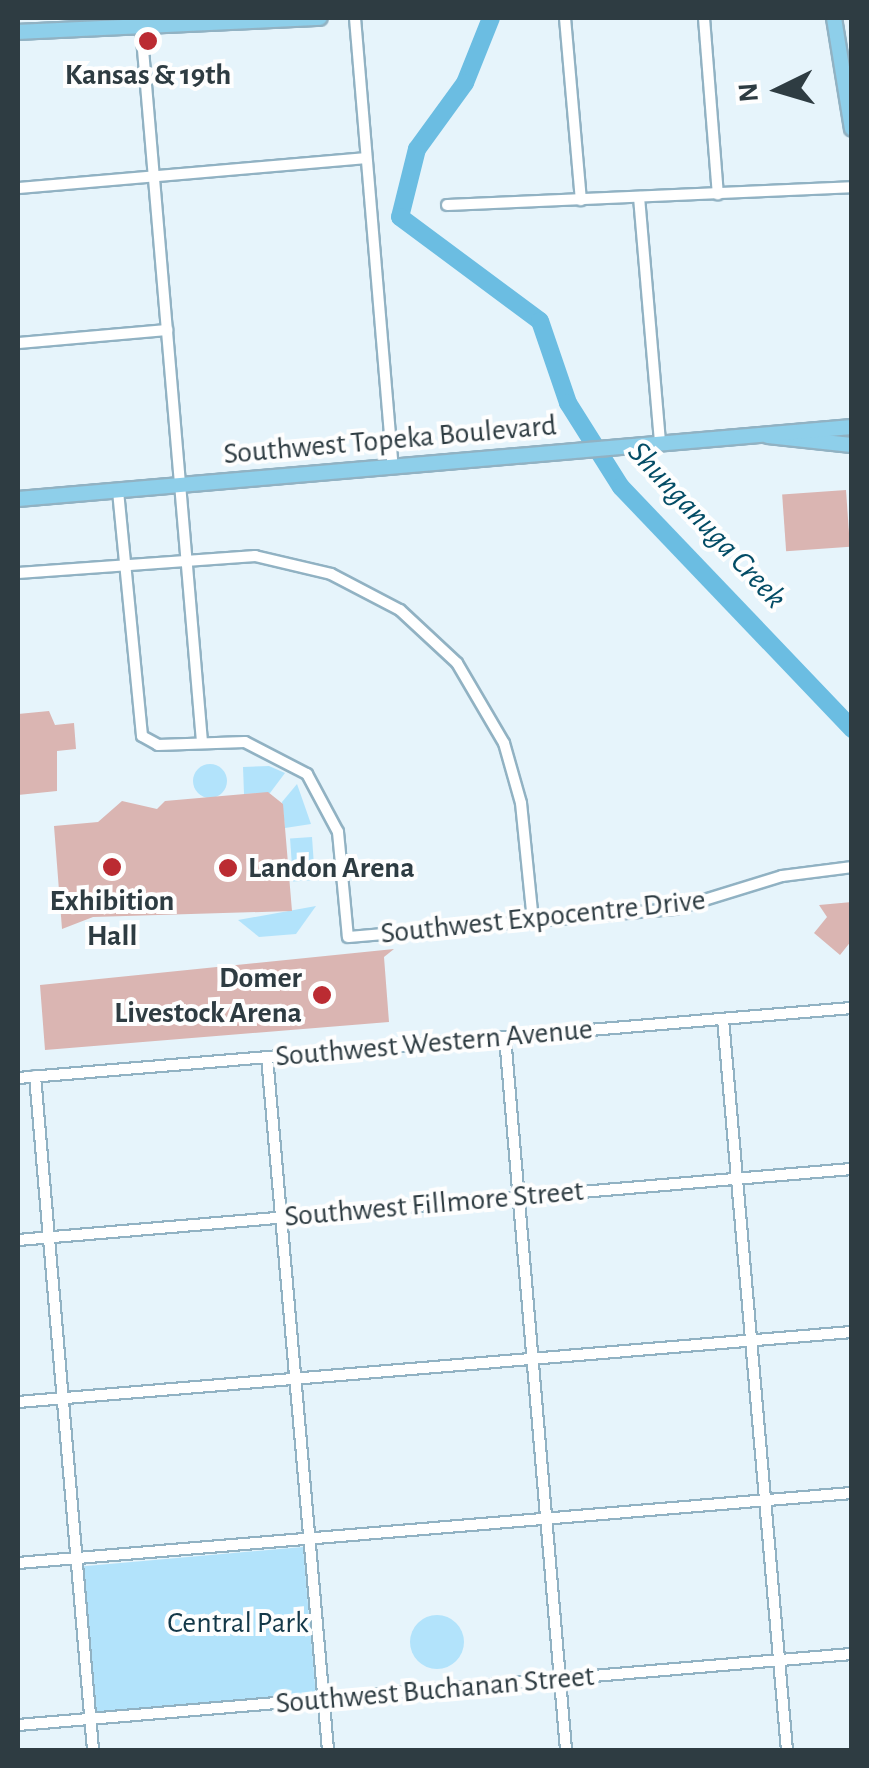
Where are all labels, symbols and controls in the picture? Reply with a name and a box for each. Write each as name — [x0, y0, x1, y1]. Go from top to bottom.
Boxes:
marker: Kansas & 19th — [137, 30, 159, 52]
north arrow — [729, 40, 829, 140]
place label: Kansas & 19th — [65, 57, 231, 93]
text: N — [734, 82, 764, 104]
street label: Southwest Topeka Boulevard — [222, 408, 558, 472]
water label: Shunganuga Creek — [620, 433, 794, 617]
place label: Landon Arena — [248, 850, 415, 886]
marker: Exhibition Hall — [101, 856, 123, 878]
marker: Landon Arena — [217, 857, 239, 879]
street label: Southwest Expocentre Drive — [379, 882, 707, 952]
place label: Exhibition Hall — [50, 883, 174, 954]
place label: Domer Livestock Arena — [114, 960, 302, 1030]
marker: Domer Livestock Arena — [311, 984, 333, 1006]
street label: Southwest Western Avenue — [274, 1011, 594, 1075]
street label: Southwest Fillmore Street — [283, 1173, 585, 1235]
park label: Central Park — [167, 1605, 309, 1641]
street label: Southwest Buchanan Street — [274, 1658, 596, 1722]

